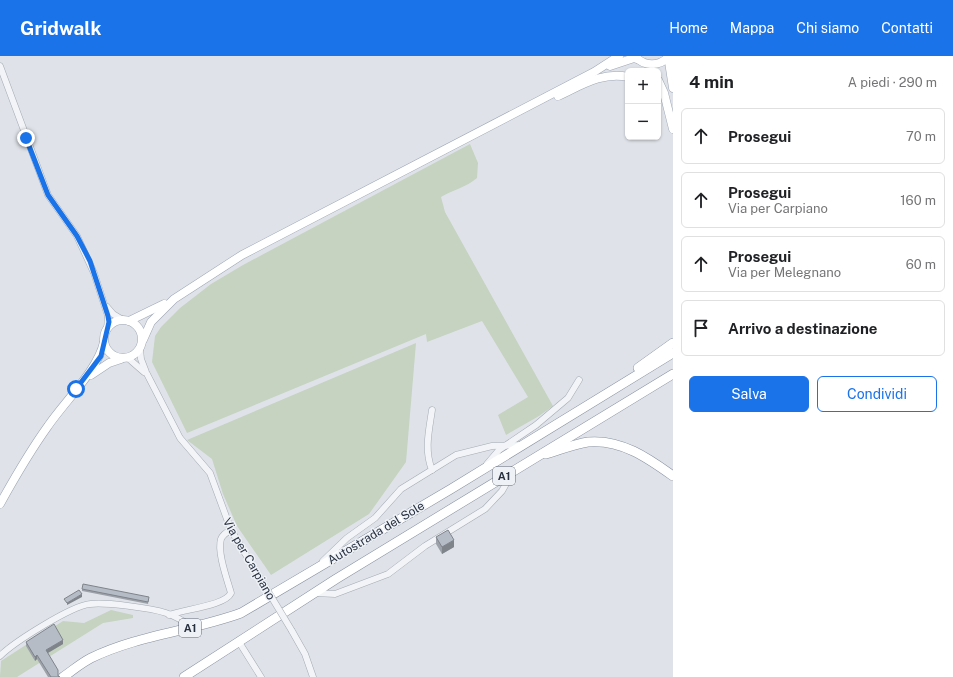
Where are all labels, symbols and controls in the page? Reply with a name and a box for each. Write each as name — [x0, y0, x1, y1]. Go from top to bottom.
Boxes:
text: Gridwalk — [20, 17, 101, 39]
text: Home — [669, 20, 708, 36]
text: Mappa — [730, 20, 774, 36]
text: Chi siamo — [796, 20, 859, 36]
text: Contatti — [881, 20, 933, 36]
map controls — [625, 68, 661, 140]
button: + — [625, 68, 661, 104]
text: 4 min — [689, 72, 734, 92]
text: A piedi · 290 m — [848, 75, 937, 90]
button: − — [625, 104, 661, 140]
icon: ahead — [690, 125, 712, 147]
text: Prosegui — [728, 128, 791, 145]
route end — [17, 129, 35, 147]
text: 70 m — [906, 129, 936, 144]
text: Prosegui — [728, 184, 791, 201]
icon: ahead — [690, 189, 712, 211]
text: 160 m — [900, 193, 936, 208]
text: Via per Carpiano — [728, 201, 828, 216]
text: Prosegui — [728, 248, 791, 265]
icon: ahead — [690, 253, 712, 275]
text: 60 m — [906, 257, 936, 272]
text: Via per Melegnano — [728, 265, 841, 280]
icon: arrive — [690, 317, 712, 339]
text: Arrivo a destinazione — [728, 320, 877, 337]
button: Salva — [689, 376, 809, 412]
button: Condividi — [817, 376, 937, 412]
route start — [67, 380, 85, 398]
road number: A1 — [493, 467, 515, 485]
street label: Autostrada del Sole — [325, 498, 427, 567]
street label: Via per Carpiano — [220, 516, 278, 603]
road number: A1 — [179, 619, 201, 637]

